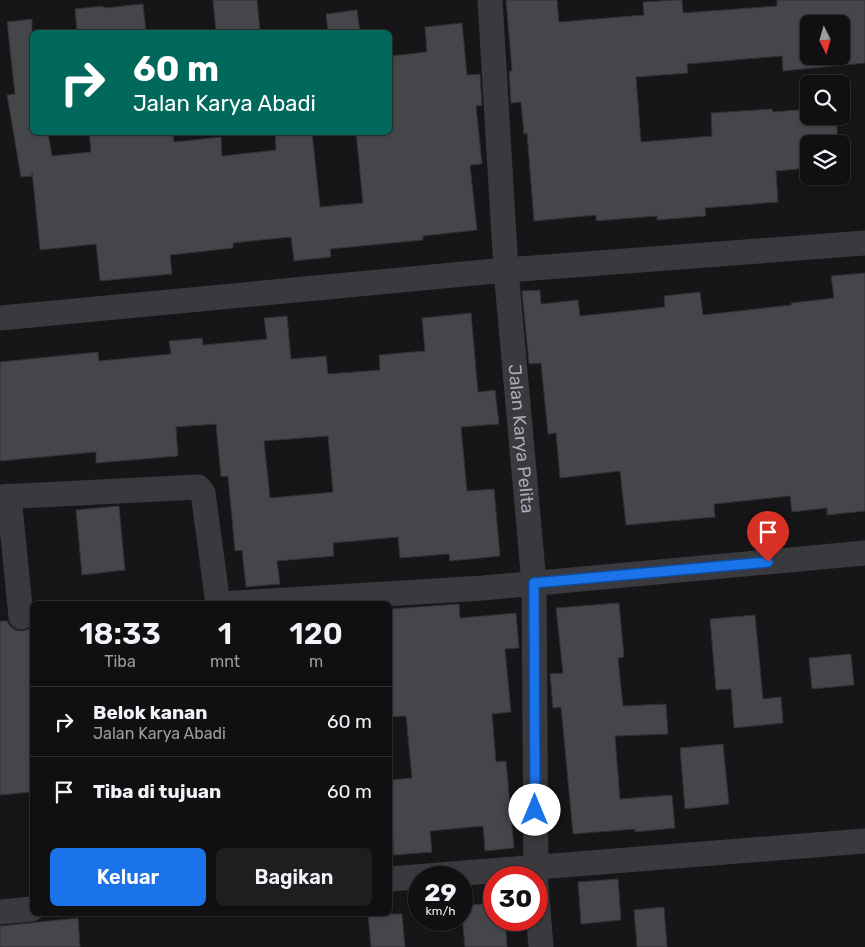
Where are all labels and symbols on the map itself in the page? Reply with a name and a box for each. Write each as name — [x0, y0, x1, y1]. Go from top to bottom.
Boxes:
north arrow — [800, 15, 850, 65]
street label: Jalan Karya Pelita — [503, 363, 539, 514]
pin — [747, 511, 789, 562]
position arrow — [508, 783, 560, 835]
speed limit sign: 30 — [483, 866, 548, 931]

